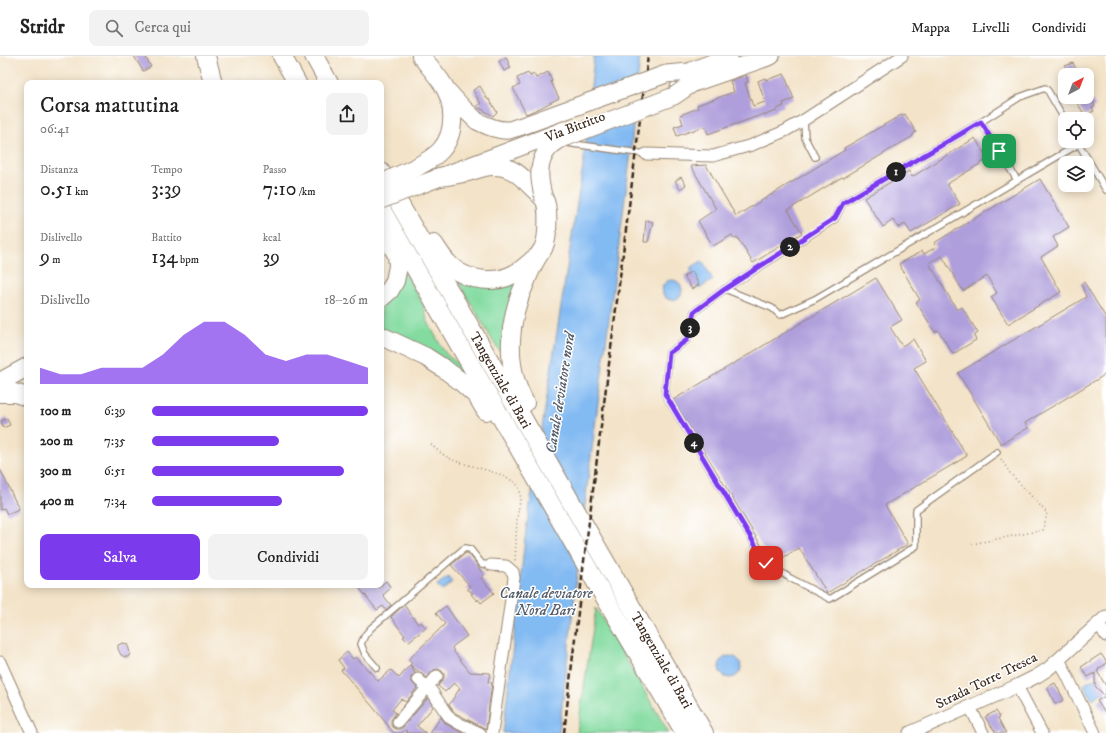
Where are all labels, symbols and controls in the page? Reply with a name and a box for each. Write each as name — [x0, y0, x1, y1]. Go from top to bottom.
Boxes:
search box — [89, 10, 369, 46]
text: Stridr — [20, 16, 65, 39]
icon: search — [103, 17, 125, 39]
text: Cerca qui — [135, 18, 191, 37]
text: Mappa — [911, 19, 950, 37]
text: Livelli — [972, 19, 1010, 37]
text: Condividi — [1032, 19, 1086, 37]
north arrow — [1058, 68, 1094, 104]
map controls — [1058, 68, 1094, 192]
text: Corsa mattutina — [40, 92, 179, 119]
button: share — [326, 93, 368, 135]
street label: Via Bitritto — [542, 107, 608, 147]
button: locate — [1058, 112, 1094, 148]
text: 06:41 — [40, 121, 69, 137]
pin — [982, 134, 1016, 168]
icon: arrive — [988, 140, 1010, 162]
button: layers — [1058, 156, 1094, 192]
pin: 1 — [886, 162, 906, 182]
text: Distanza — [40, 163, 78, 177]
text: Tempo — [151, 163, 182, 177]
text: Passo — [263, 163, 286, 177]
text: 1 — [894, 165, 898, 179]
text: 0.51 — [40, 177, 73, 202]
text: 3:39 — [151, 177, 181, 202]
text: 7:10 — [263, 177, 296, 202]
text: km — [73, 185, 89, 199]
text: /km — [296, 185, 316, 199]
text: Dislivello — [40, 231, 82, 245]
text: Battito — [151, 231, 182, 245]
text: kcal — [263, 231, 281, 245]
pin: 2 — [780, 237, 800, 257]
text: 2 — [787, 240, 793, 254]
text: 9 — [40, 245, 50, 270]
text: 134 — [151, 245, 178, 270]
text: 39 — [263, 245, 280, 270]
text: m — [50, 253, 61, 267]
text: bpm — [178, 253, 199, 267]
text: Dislivello — [40, 292, 90, 308]
text: 18–26 m — [324, 292, 368, 308]
pin: 3 — [680, 318, 700, 338]
text: 3 — [688, 321, 692, 335]
water label: Canale deviatore nord — [542, 328, 580, 455]
street label: Tangenziale di Bari — [465, 329, 535, 432]
text: 100 m — [40, 403, 71, 419]
text: 6:39 — [104, 403, 126, 419]
text: 200 m — [40, 433, 73, 449]
text: 7:35 — [104, 433, 126, 449]
pin: 4 — [684, 433, 704, 453]
text: 4 — [691, 436, 697, 450]
text: 300 m — [40, 463, 71, 479]
text: 6:51 — [104, 463, 125, 479]
text: 400 m — [40, 493, 74, 509]
text: 7:34 — [104, 493, 127, 509]
button: Salva — [40, 534, 200, 580]
button: Condividi — [208, 534, 368, 580]
pin — [749, 546, 783, 580]
icon: check — [755, 552, 777, 574]
water label: Canale deviatore Nord Bari — [499, 584, 594, 620]
street label: Tangenziale di Bari — [626, 609, 696, 712]
street label: Strada Torre Tresca — [933, 648, 1040, 713]

